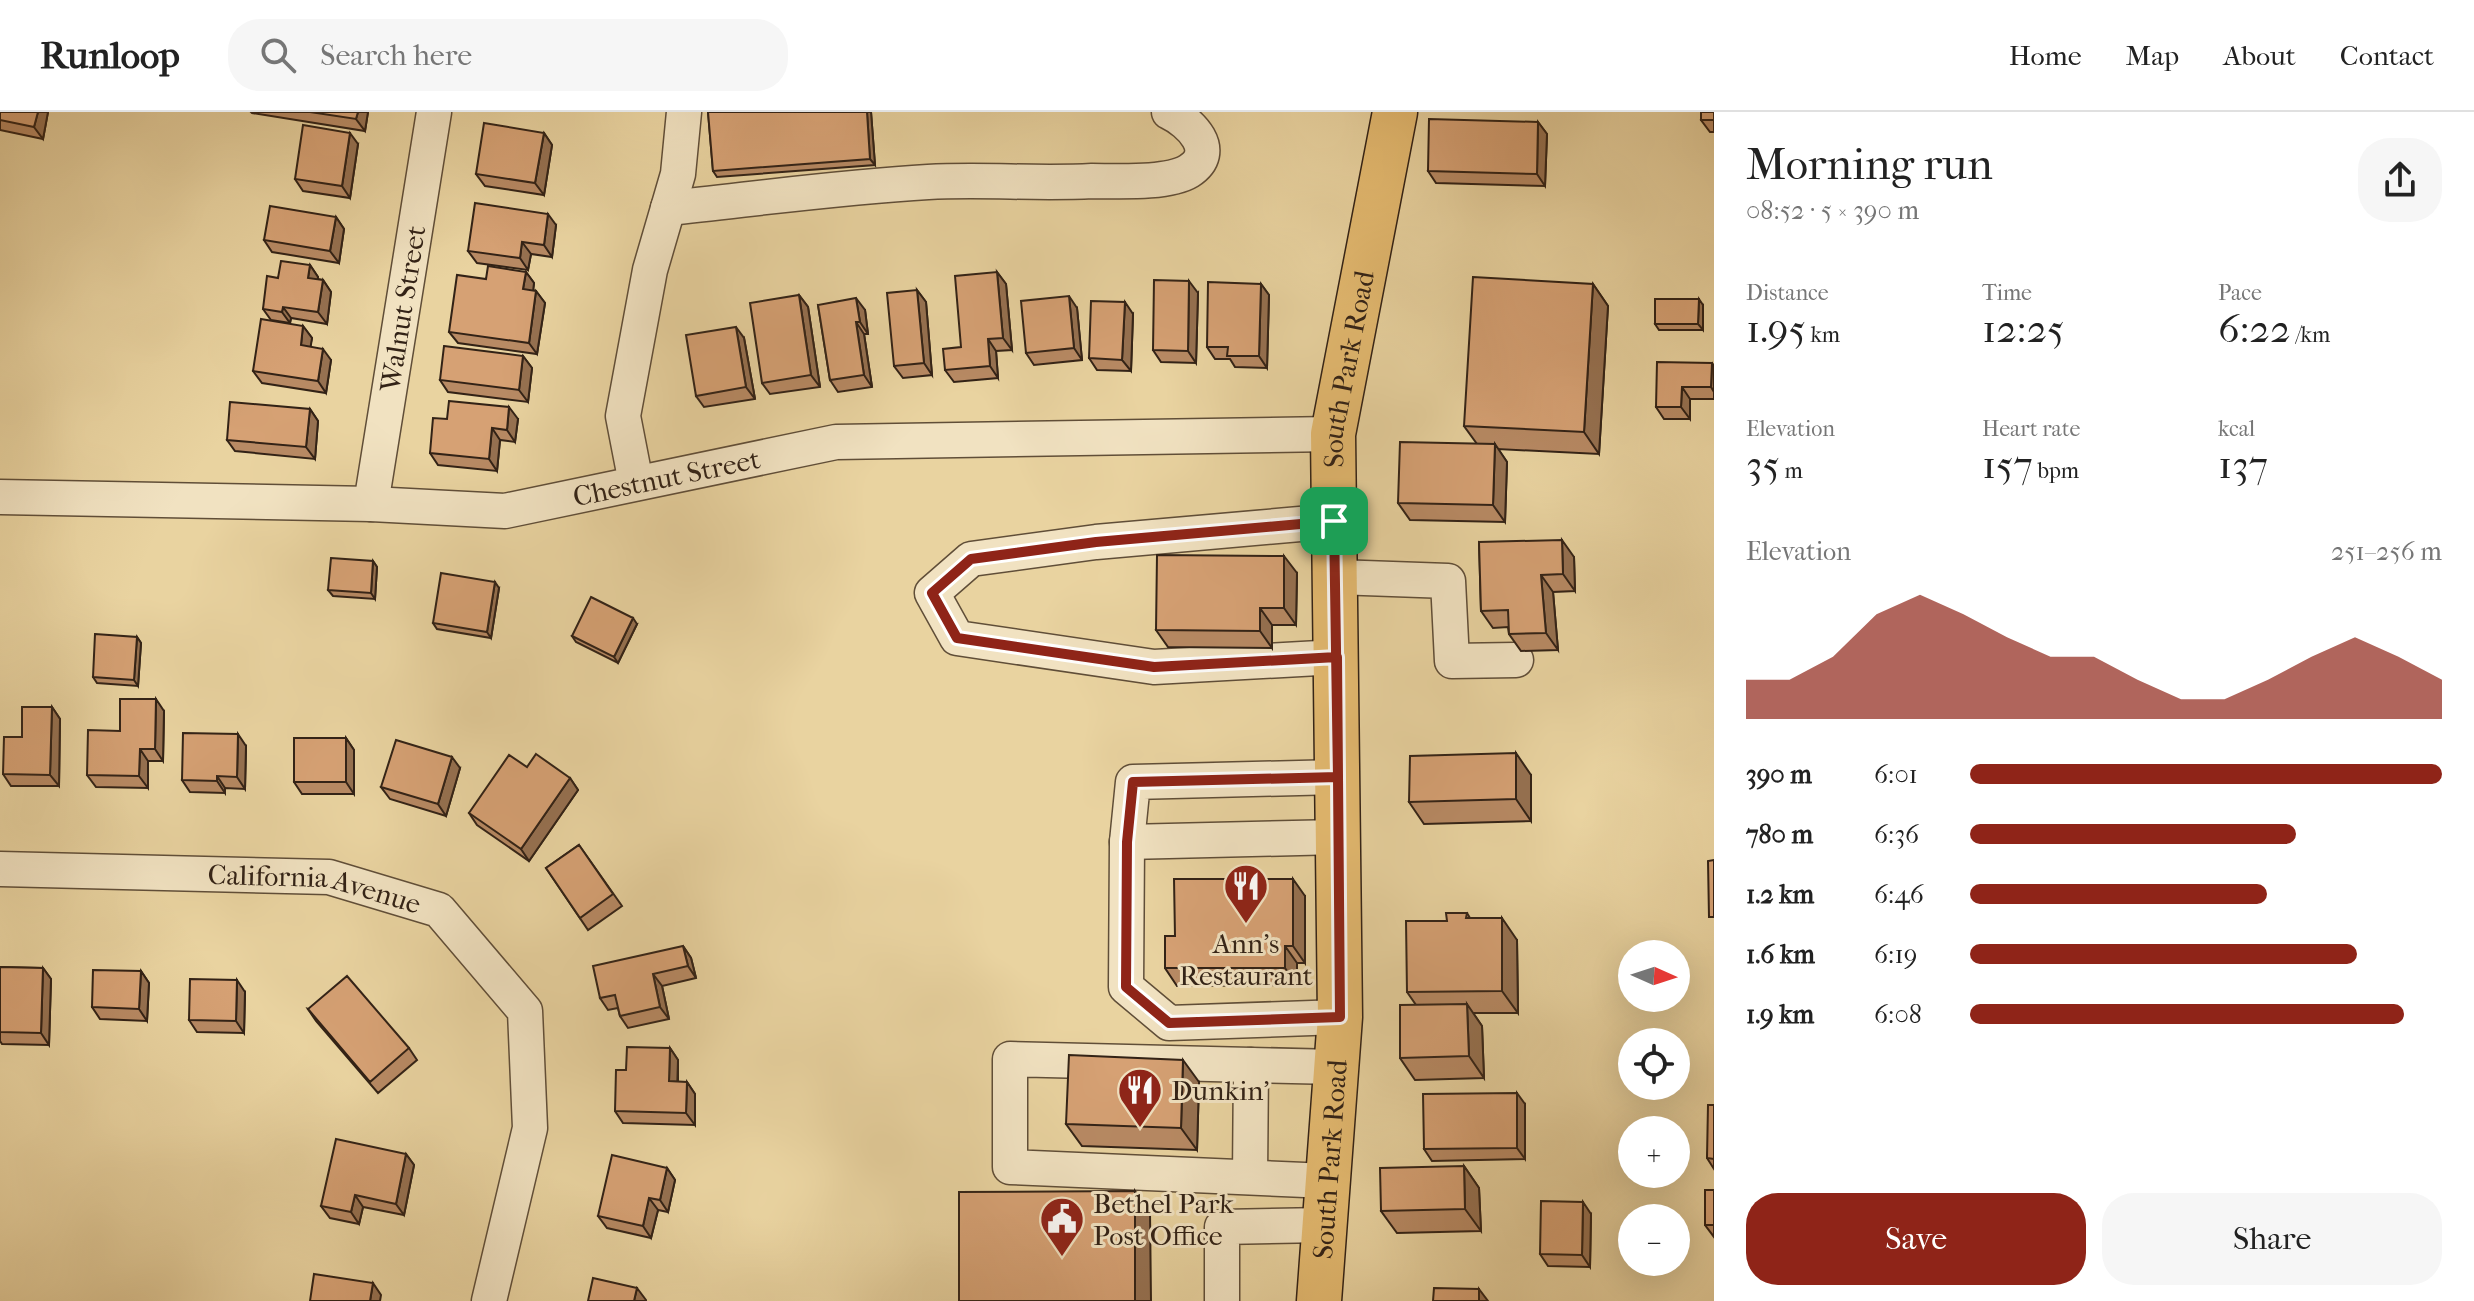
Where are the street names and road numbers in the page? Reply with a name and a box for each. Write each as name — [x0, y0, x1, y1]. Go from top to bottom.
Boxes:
street label: Walnut Street — [373, 223, 433, 395]
street label: South Park Road — [1316, 267, 1381, 468]
street label: Chestnut Street — [570, 442, 763, 513]
street label: California Avenue — [207, 858, 425, 921]
street label: South Park Road — [1306, 1058, 1354, 1260]

